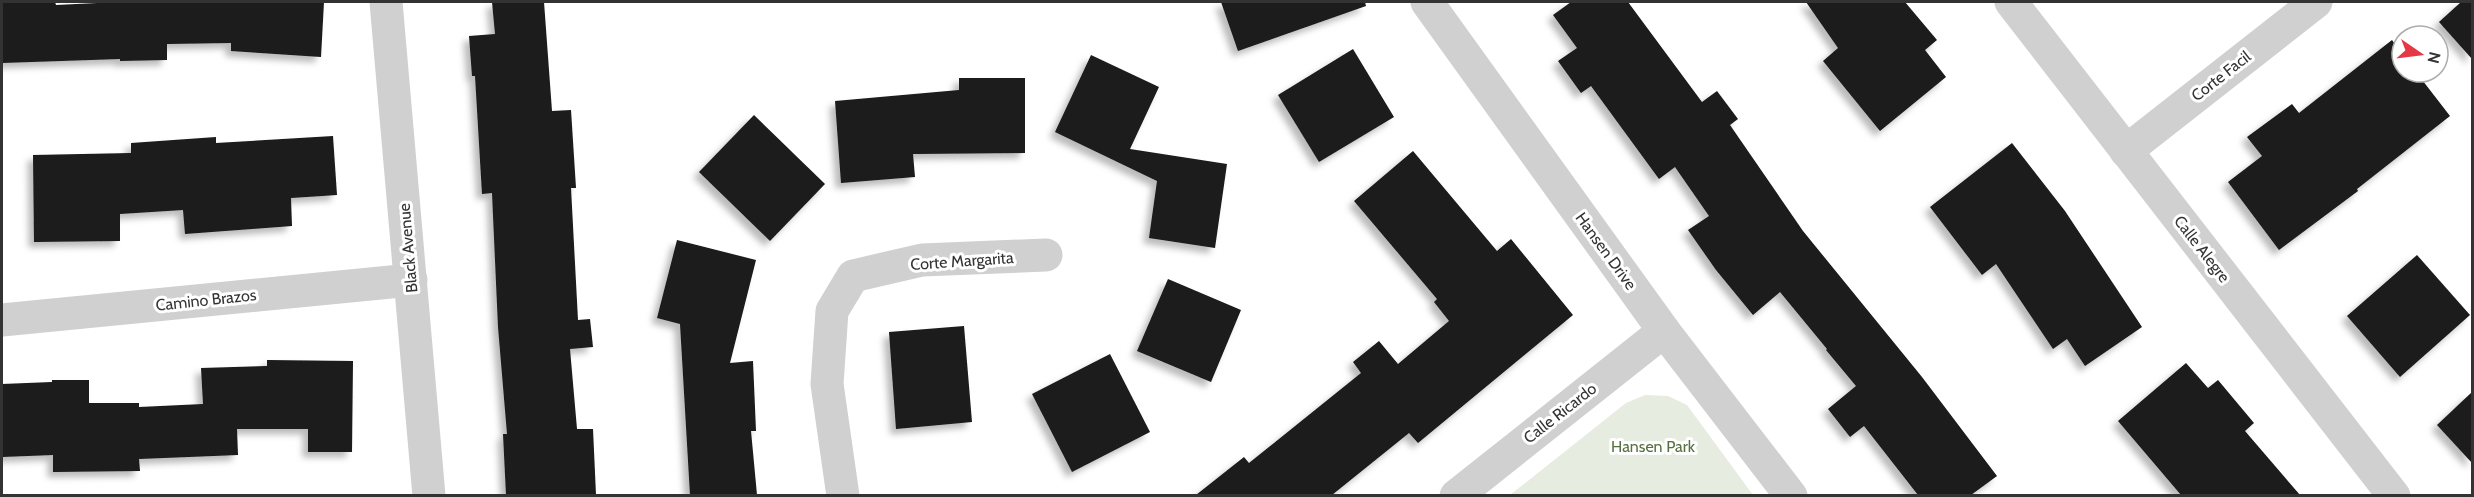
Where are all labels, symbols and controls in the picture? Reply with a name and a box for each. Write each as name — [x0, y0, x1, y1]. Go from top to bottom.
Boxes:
north arrow — [2390, 24, 2450, 84]
street label: Corte Facil — [2187, 47, 2255, 105]
text: N — [2423, 50, 2445, 65]
street label: Black Avenue — [395, 202, 421, 294]
street label: Hansen Drive — [1572, 209, 1640, 293]
street label: Calle Alegre — [2170, 212, 2234, 286]
street label: Corte Margarita — [910, 248, 1015, 274]
street label: Camino Brazos — [155, 285, 258, 315]
street label: Calle Ricardo — [1520, 379, 1600, 447]
park label: Hansen Park — [1611, 437, 1696, 456]

